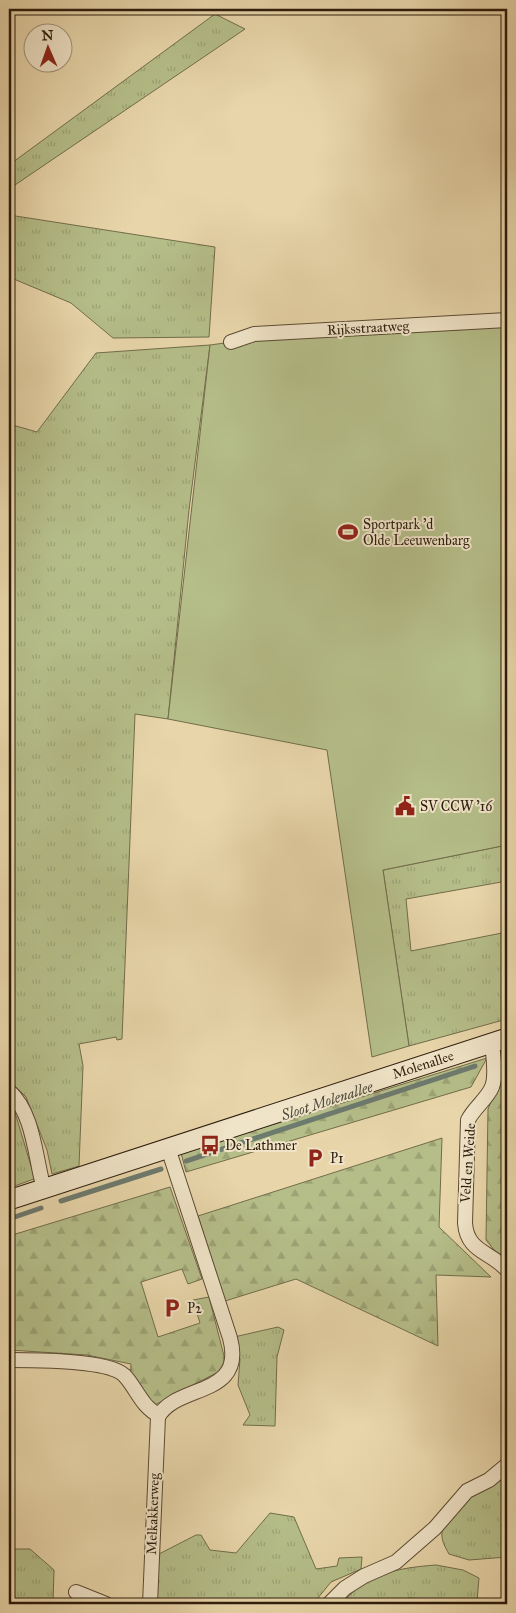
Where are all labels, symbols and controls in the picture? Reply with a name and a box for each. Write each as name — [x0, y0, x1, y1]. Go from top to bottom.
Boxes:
north arrow — [22, 22, 72, 72]
text: N — [41, 27, 54, 44]
street label: Rijksstraatweg — [327, 317, 410, 339]
place label: Sportpark 'd Olde Leeuwenbarg — [363, 516, 470, 549]
sports icon: Sportpark 'd Olde Leeuwenbarg — [337, 521, 359, 543]
public building icon: SV CCW '16 — [394, 795, 416, 817]
place label: SV CCW '16 — [420, 798, 493, 815]
street label: Molenallee — [390, 1047, 456, 1083]
water label: Sloot Molenallee — [278, 1078, 375, 1125]
street label: Veld en Weide — [457, 1122, 479, 1204]
bus stop icon: De Lathmer — [199, 1134, 221, 1156]
place label: De Lathmer — [225, 1137, 297, 1154]
parking icon: P1 — [304, 1147, 326, 1169]
place label: P1 — [330, 1150, 344, 1167]
parking icon: P2 — [161, 1297, 183, 1319]
place label: P2 — [187, 1300, 202, 1317]
street label: Melkakkerweg — [143, 1472, 163, 1555]

